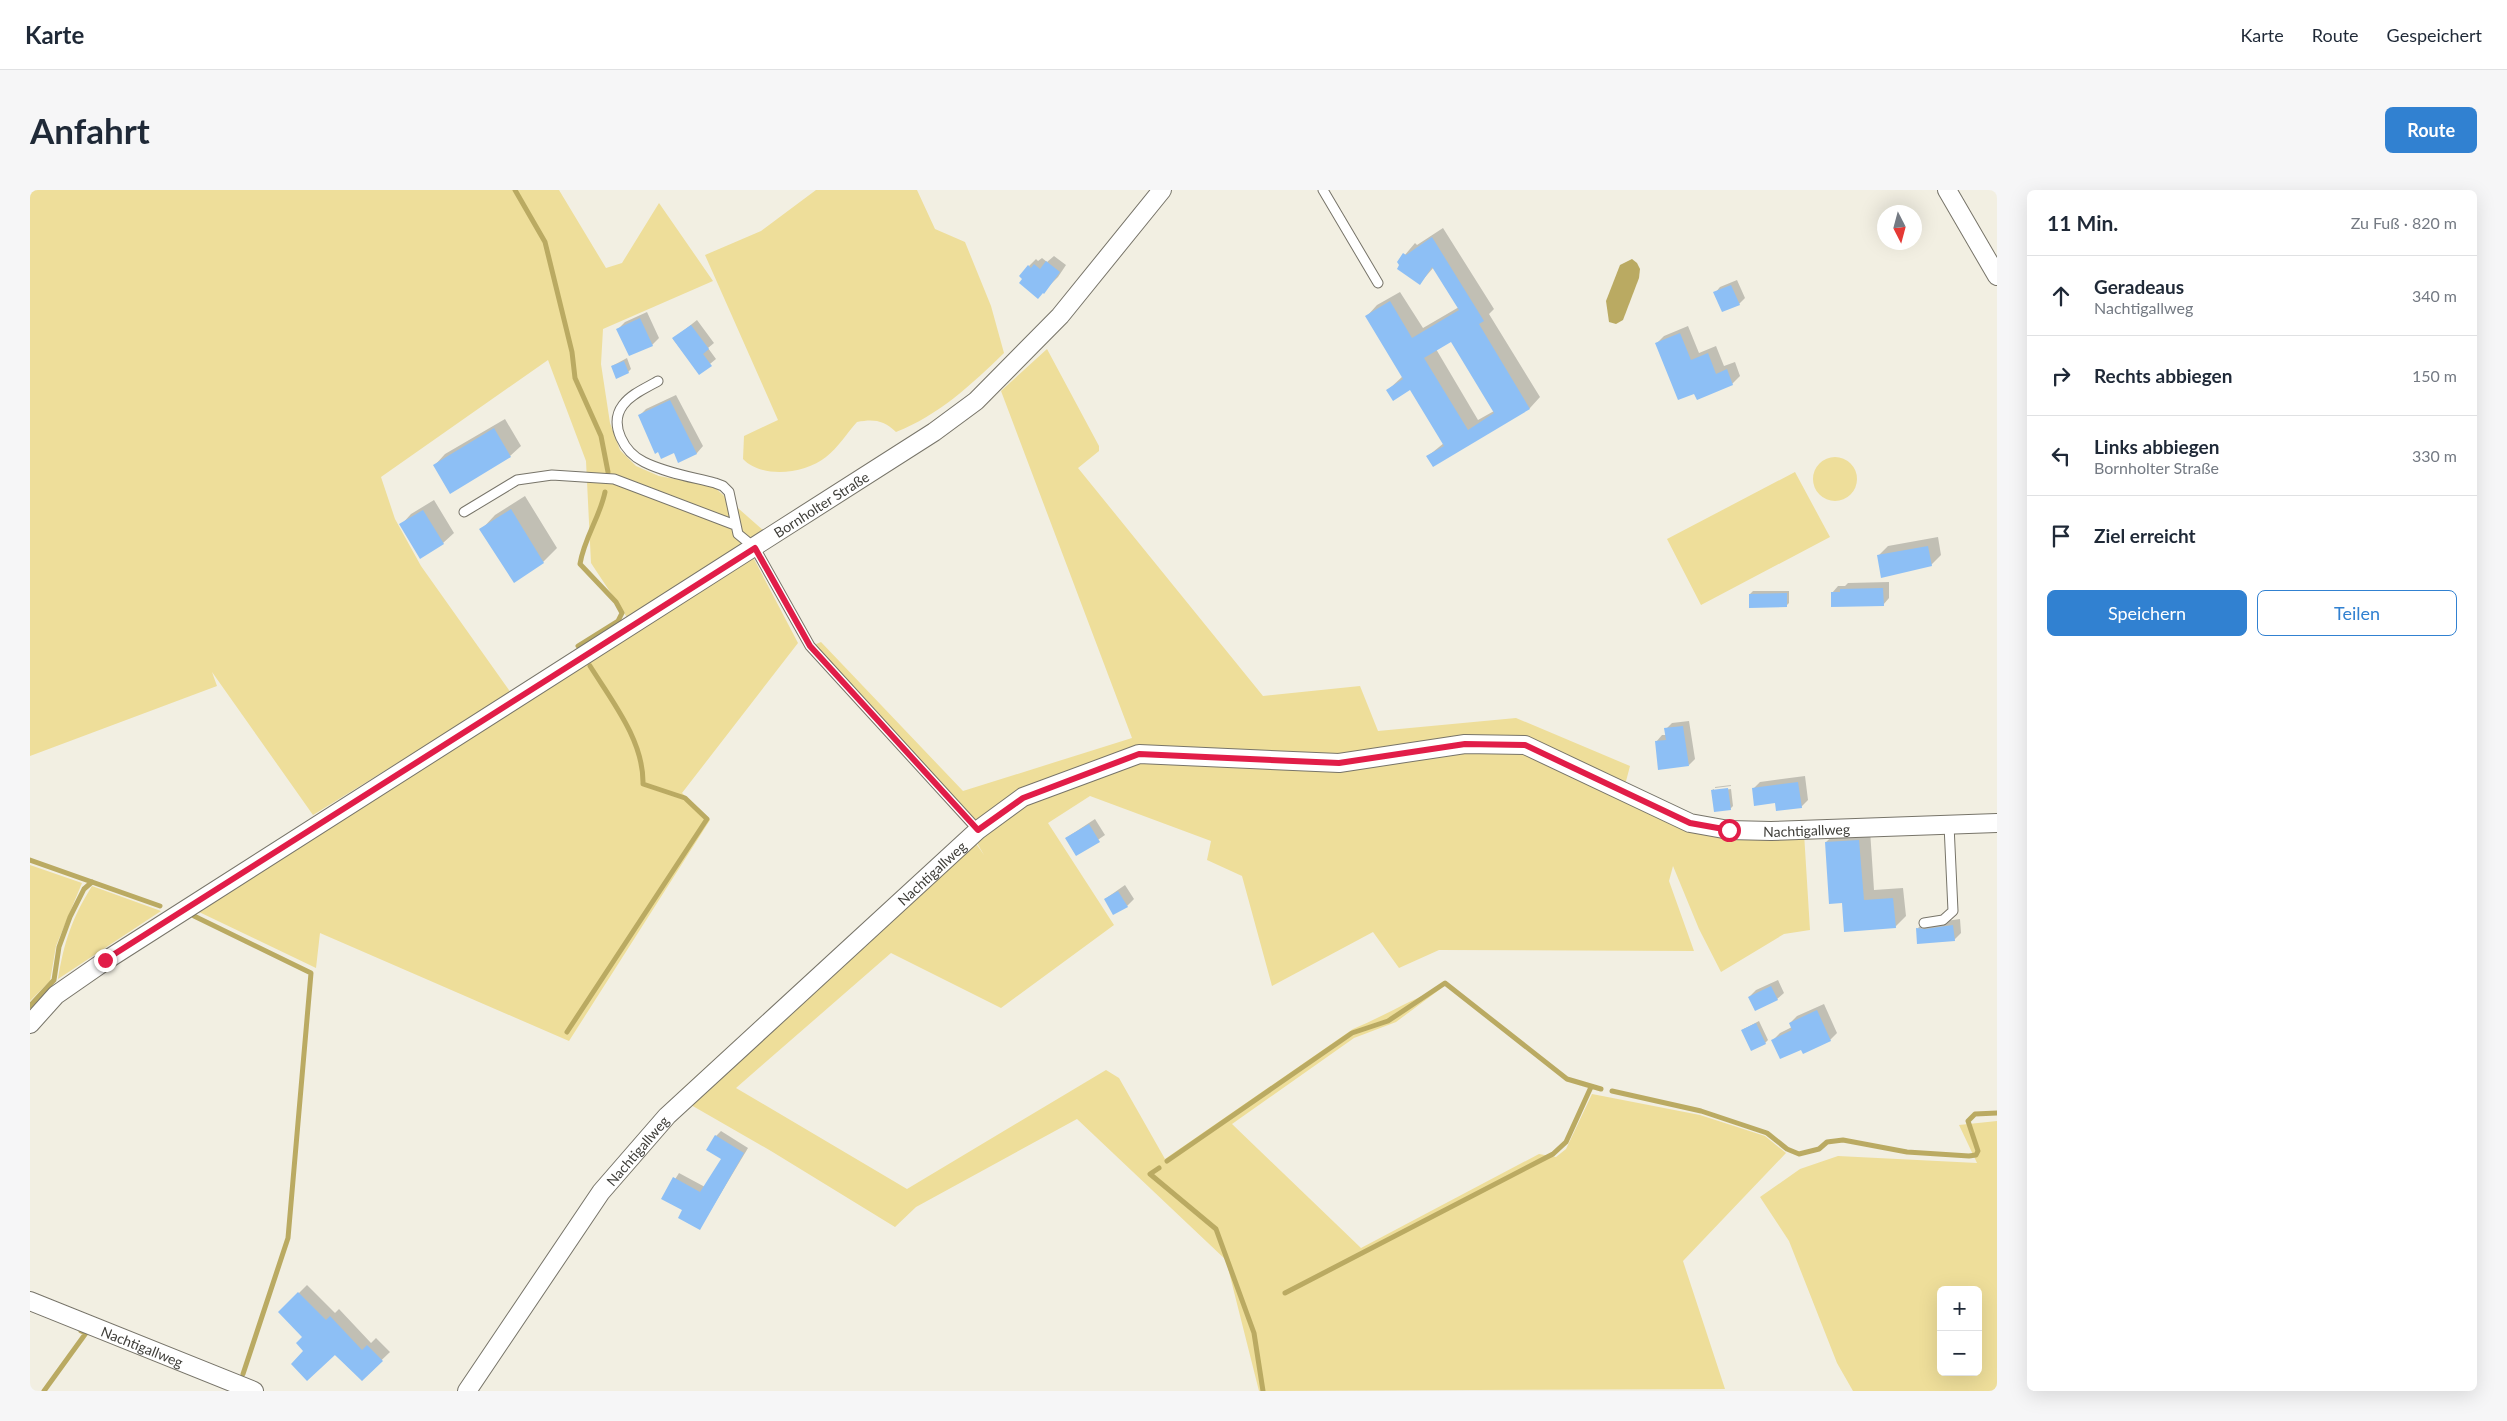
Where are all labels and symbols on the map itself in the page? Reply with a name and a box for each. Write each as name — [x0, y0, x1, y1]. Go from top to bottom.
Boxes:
north arrow — [1877, 205, 1922, 250]
street label: Bornholter Straße — [770, 467, 872, 541]
route start — [1718, 819, 1741, 842]
street label: Nachtigallweg — [1763, 820, 1850, 840]
street label: Nachtigallweg — [894, 837, 969, 908]
route end — [94, 949, 117, 972]
street label: Nachtigallweg — [602, 1112, 672, 1189]
street label: Nachtigallweg — [99, 1322, 186, 1370]

